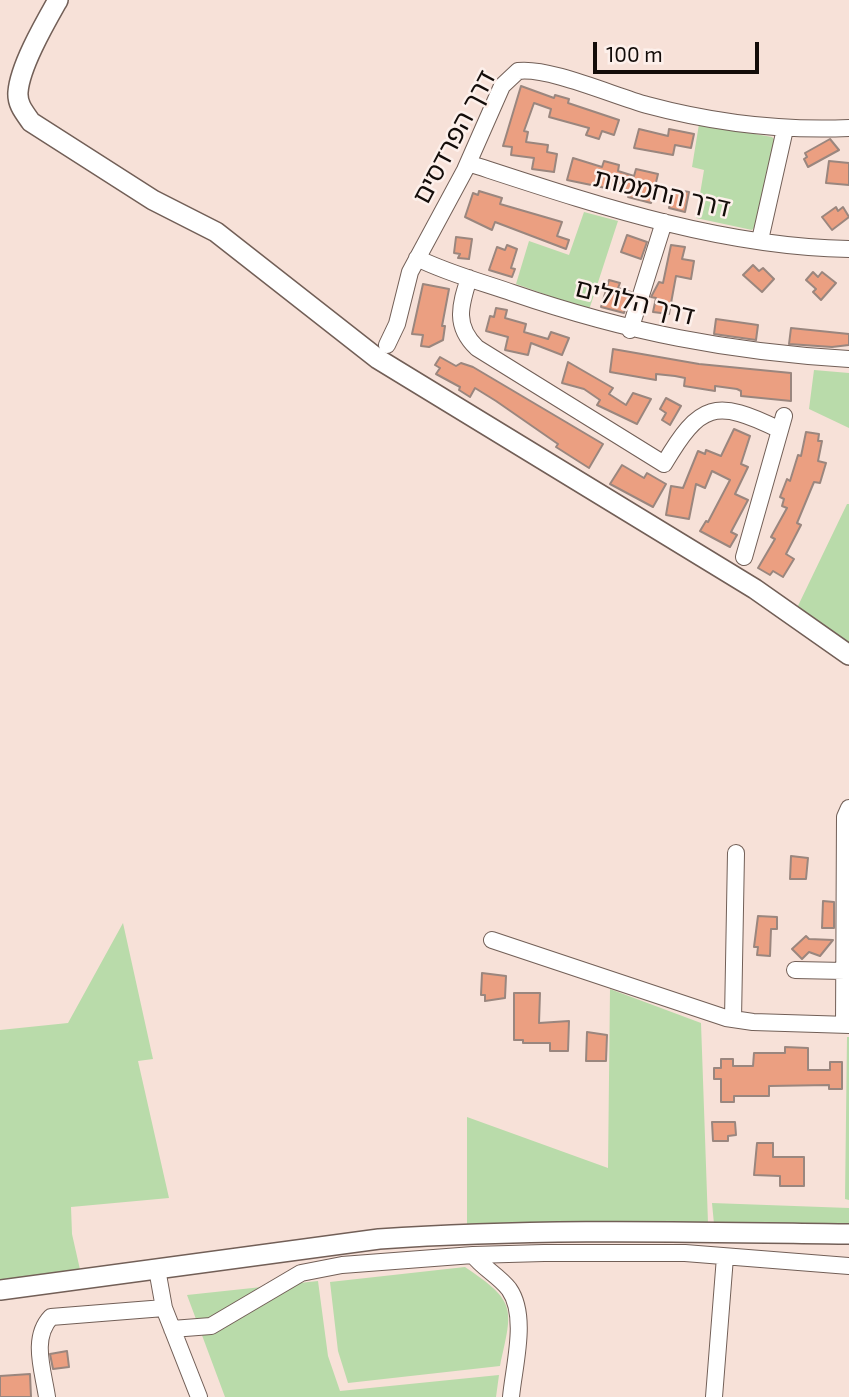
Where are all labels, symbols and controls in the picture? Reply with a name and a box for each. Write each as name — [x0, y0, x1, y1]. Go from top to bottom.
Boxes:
scale bar — [597, 28, 763, 72]
text: 100 m — [606, 41, 663, 66]
street label: דרך הפרדסים — [406, 65, 502, 209]
street label: דרך החממות — [591, 162, 733, 224]
street label: דרך הלולים — [572, 272, 698, 332]

